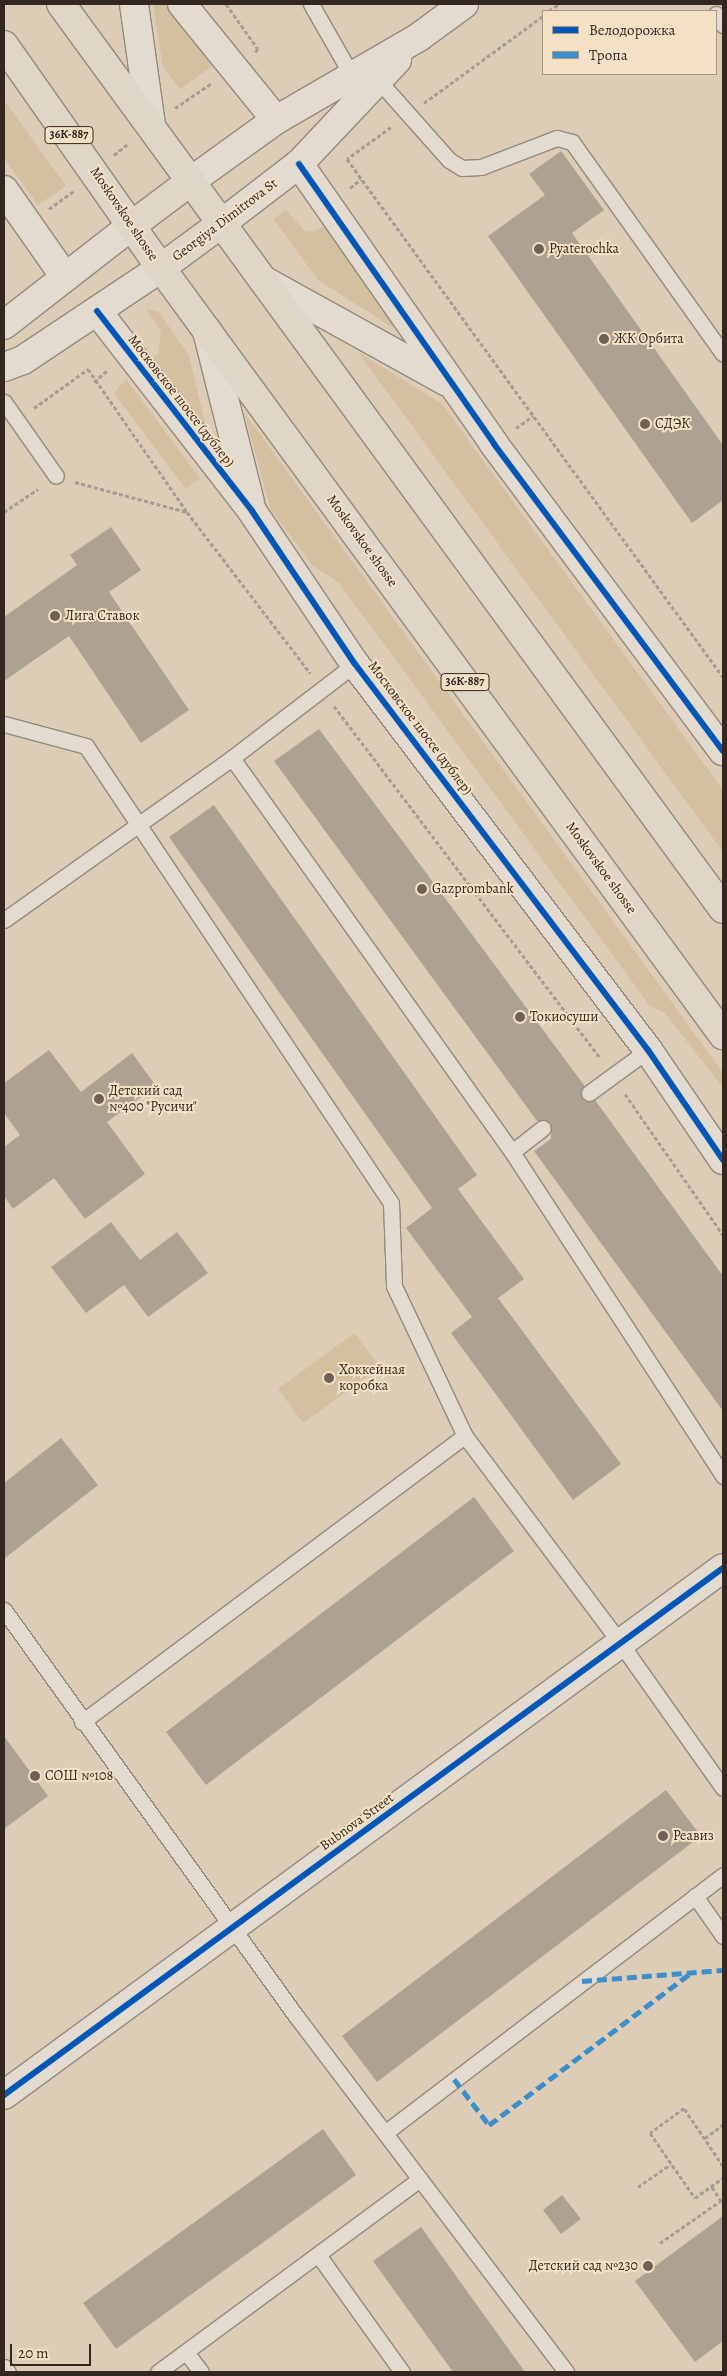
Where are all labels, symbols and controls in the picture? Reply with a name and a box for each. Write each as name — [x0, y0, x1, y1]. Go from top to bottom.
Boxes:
legend — [542, 10, 717, 75]
text: Велодорожка — [589, 20, 676, 40]
text: Тропа — [589, 45, 628, 65]
road number: 36К-887 — [44, 126, 94, 144]
street label: Moskovskoe shosse — [86, 164, 162, 264]
street label: Georgiya Dimitrova St — [169, 175, 281, 265]
place label: Pyaterochka — [549, 241, 619, 257]
marker: Pyaterochka — [533, 243, 545, 255]
place label: ЖК Орбита — [614, 331, 684, 347]
street label: Московское шоссе (дублер) — [124, 332, 238, 470]
marker: ЖК Орбита — [598, 333, 610, 345]
place label: СДЭК — [655, 416, 690, 432]
marker: СДЭК — [639, 418, 651, 430]
street label: Moskovskoe shosse — [323, 492, 401, 590]
place label: Лига Ставок — [65, 608, 140, 624]
marker: Лига Ставок — [49, 610, 61, 622]
street label: Московское шоссе (дублер) — [364, 658, 476, 798]
road number: 36К-887 — [440, 672, 490, 692]
street label: Moskovskoe shosse — [562, 819, 640, 917]
place label: Gazprombank — [432, 881, 514, 897]
marker: Gazprombank — [416, 883, 428, 895]
place label: Токиосуши — [530, 1009, 599, 1025]
marker: Токиосуши — [514, 1011, 526, 1023]
place label: Детский сад №400 "Русичи" — [109, 1083, 197, 1116]
marker: Детский сад №400 "Русичи" — [93, 1093, 105, 1105]
place label: Хоккейная коробка — [339, 1362, 405, 1394]
marker: Хоккейная коробка — [323, 1372, 335, 1384]
place label: СОШ №108 — [45, 1768, 113, 1784]
marker: СОШ №108 — [29, 1770, 41, 1782]
street label: Bubnova Street — [317, 1790, 397, 1854]
place label: Реавиз — [673, 1828, 714, 1844]
marker: Реавиз — [657, 1830, 669, 1842]
place label: Детский сад №230 — [529, 2258, 638, 2274]
marker: Детский сад №230 — [642, 2260, 654, 2272]
scale bar — [12, 2334, 94, 2366]
text: 20 m — [18, 2343, 49, 2363]

